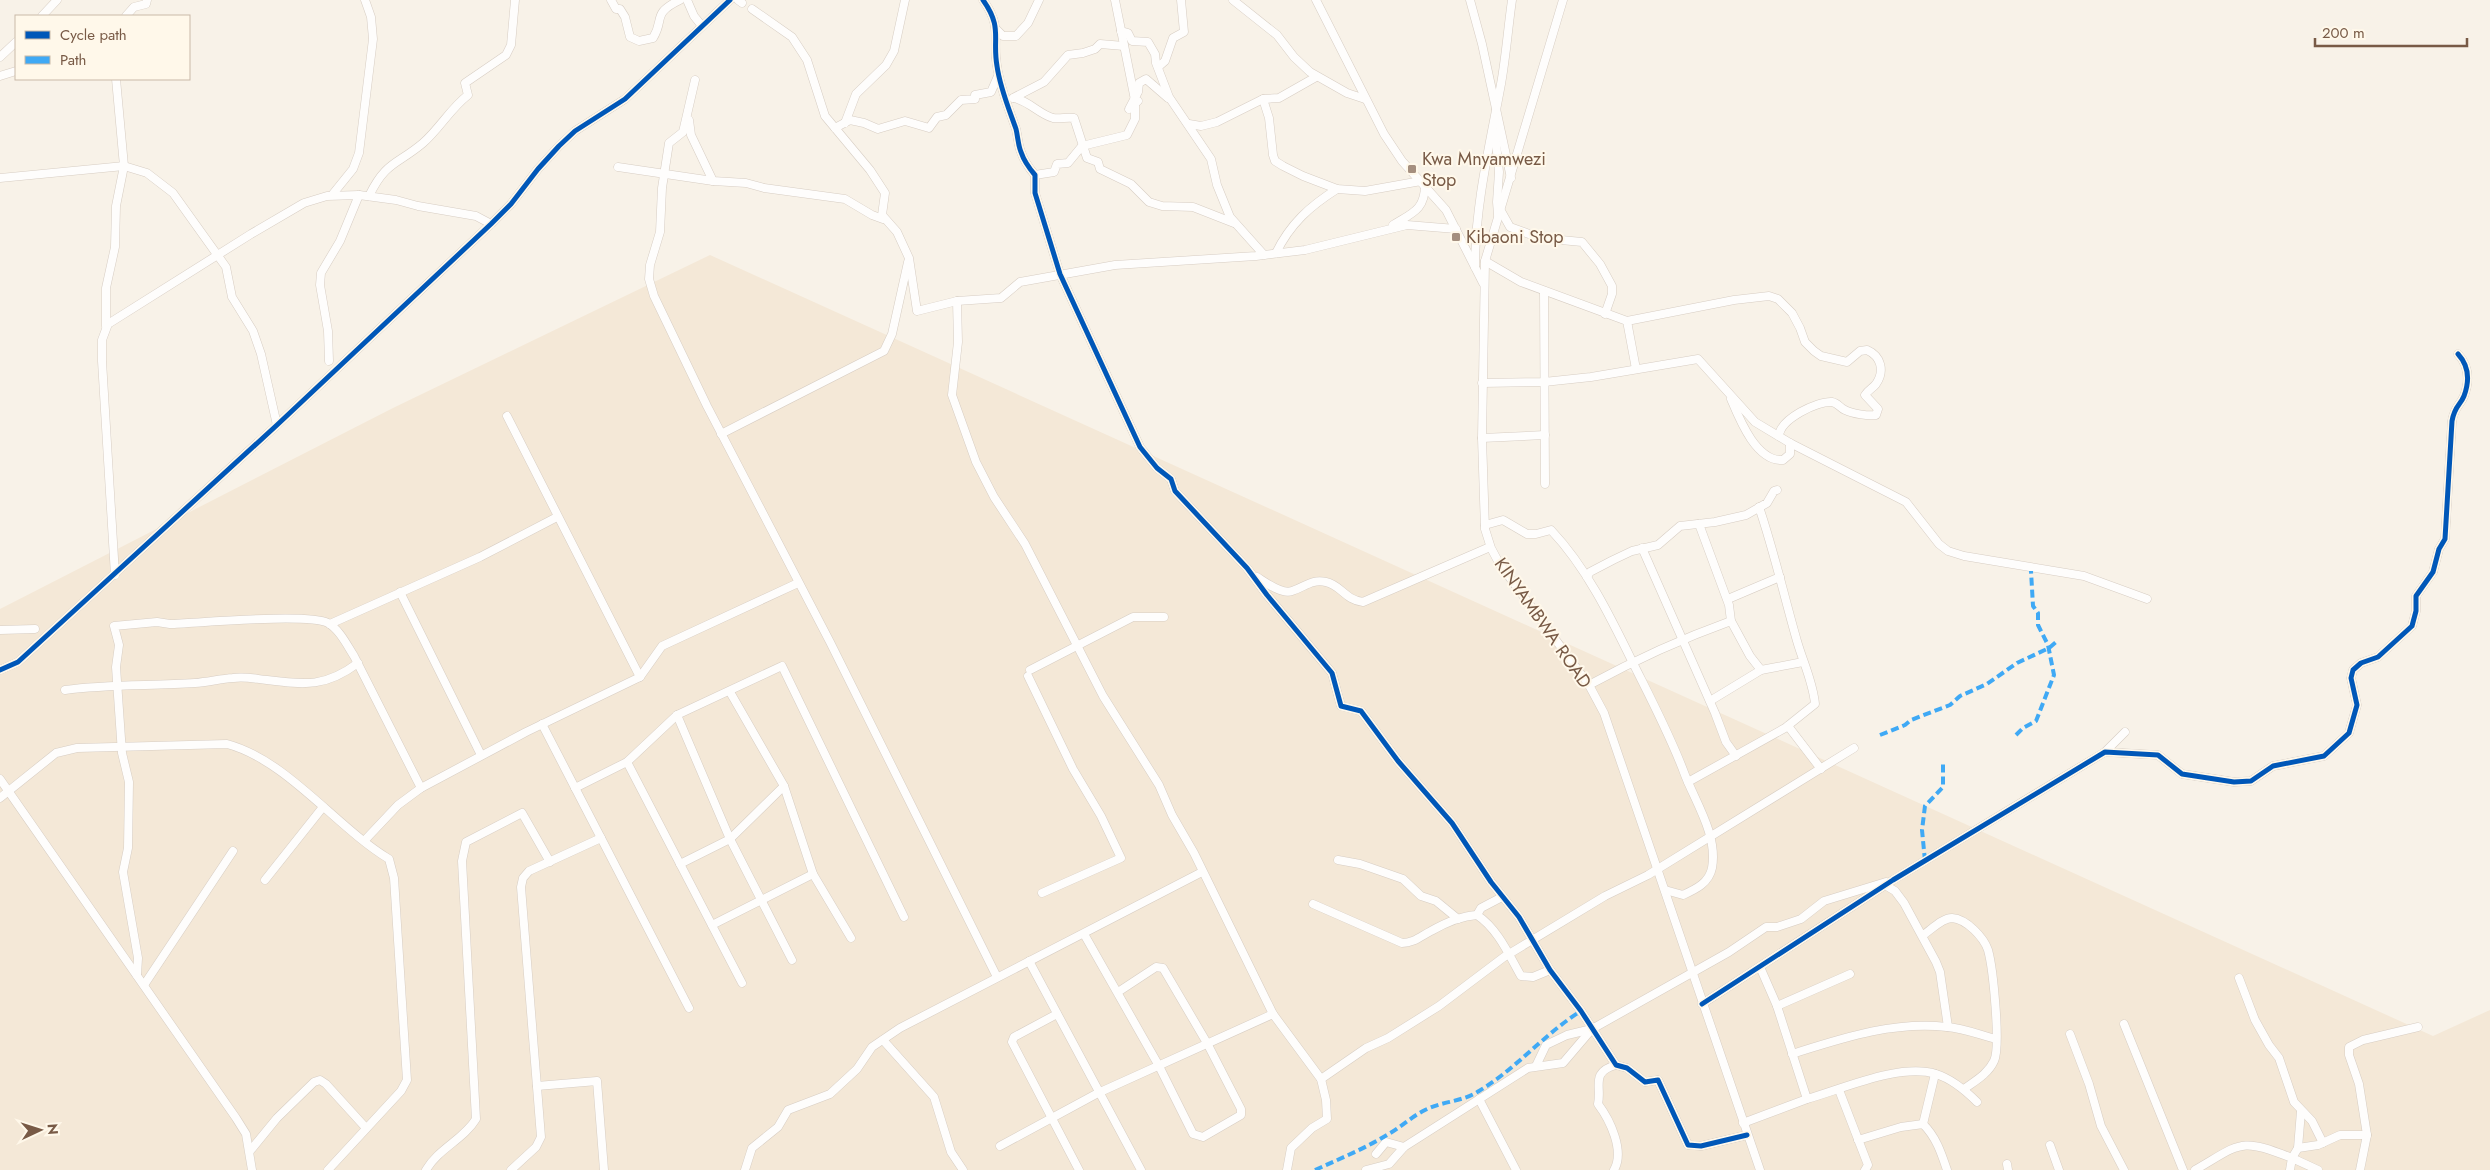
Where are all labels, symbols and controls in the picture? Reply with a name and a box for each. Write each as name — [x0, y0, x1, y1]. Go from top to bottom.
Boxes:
legend — [15, 15, 190, 80]
scale bar — [2315, 15, 2468, 47]
text: 200 m — [2322, 22, 2365, 44]
text: Cycle path — [60, 24, 127, 46]
text: Path — [60, 49, 86, 71]
place label: Kwa Mnyamwezi Stop — [1422, 146, 1546, 193]
marker: Kwa Mnyamwezi Stop — [1406, 163, 1418, 175]
place label: Kibaoni Stop — [1466, 224, 1563, 250]
marker: Kibaoni Stop — [1450, 231, 1462, 243]
street label: KINYAMBWA ROAD — [1488, 552, 1598, 694]
north arrow — [15, 1105, 65, 1155]
text: N — [43, 1123, 63, 1135]

